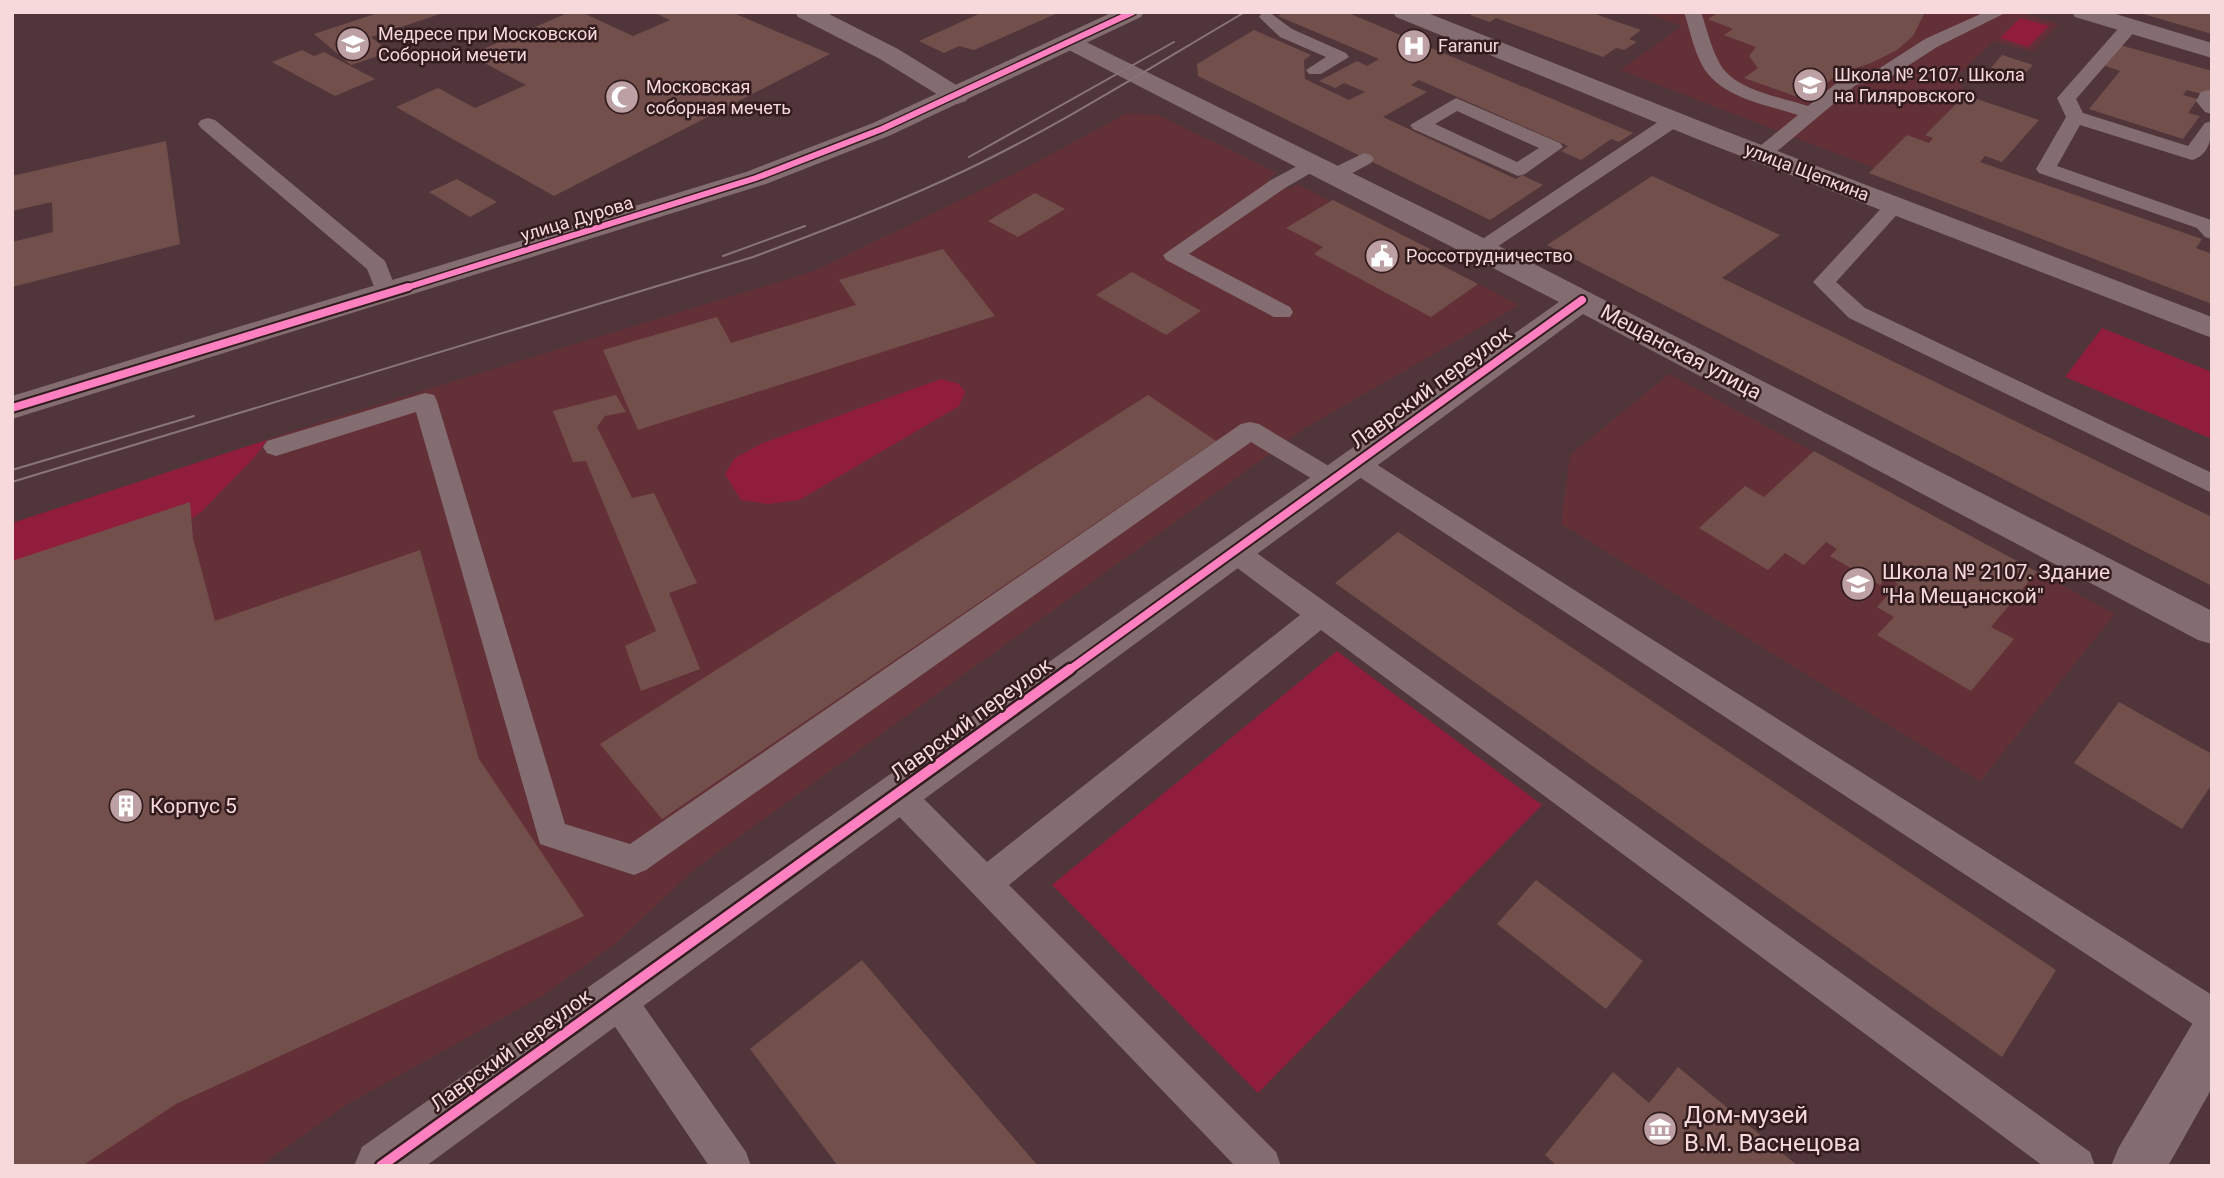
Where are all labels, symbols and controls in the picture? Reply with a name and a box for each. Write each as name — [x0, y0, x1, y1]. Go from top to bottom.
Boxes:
place label: Медресе при Московской Соборной мечети — [378, 23, 598, 65]
school or university icon: Медресе при Московской Соборной мечети — [334, 25, 372, 63]
hospital icon: Faranur — [1395, 27, 1433, 65]
place label: Faranur — [1438, 35, 1499, 56]
place label: Школа № 2107. Школа на Гиляровского — [1834, 64, 2025, 106]
school or university icon: Школа № 2107. Школа на Гиляровского — [1791, 66, 1829, 104]
place label: Московская соборная мечеть — [646, 76, 791, 118]
mosque icon: Московская соборная мечеть — [603, 78, 641, 116]
street label: улица Щепкина — [1742, 138, 1872, 205]
street label: улица Дурова — [518, 191, 636, 246]
public building icon: Россотрудничество — [1363, 237, 1401, 275]
place label: Россотрудничество — [1406, 245, 1573, 266]
street label: Мещанская улица — [1597, 299, 1765, 405]
street label: Лаврский переулок — [1346, 320, 1517, 453]
place label: Школа № 2107. Здание "На Мещанской" — [1882, 560, 2110, 608]
school or university icon: Школа № 2107. Здание "На Мещанской" — [1839, 565, 1877, 603]
street label: Лаврский переулок — [886, 652, 1057, 785]
building icon: Корпус 5 — [107, 787, 145, 825]
place label: Корпус 5 — [150, 794, 237, 818]
street label: Лаврский переулок — [426, 983, 597, 1116]
place label: Дом-музей В.М. Васнецова — [1684, 1101, 1860, 1157]
museum icon: Дом-музей В.М. Васнецова — [1641, 1110, 1679, 1148]

